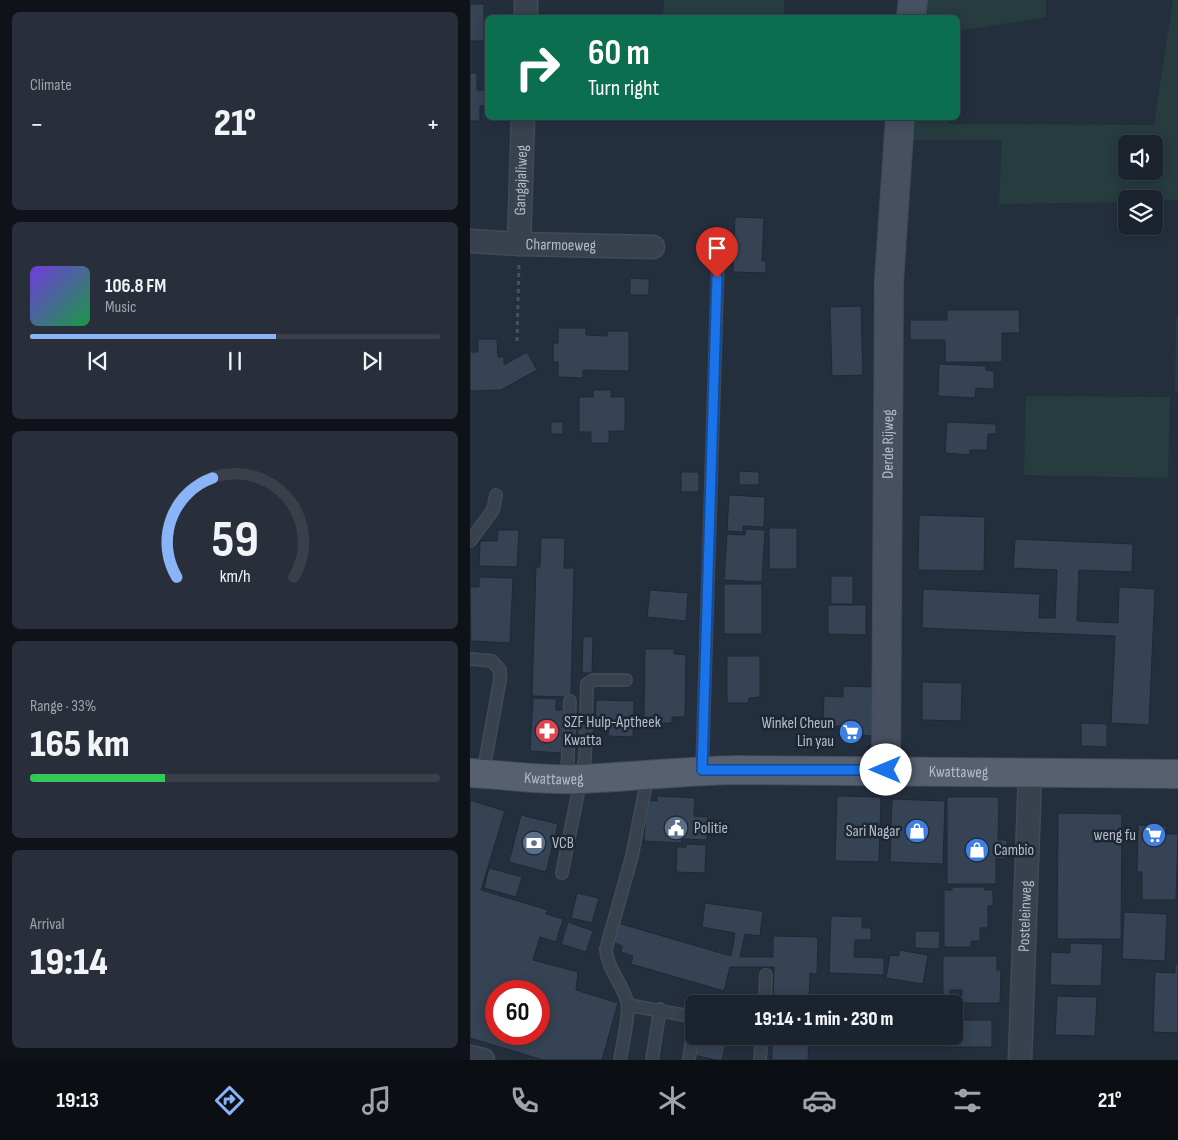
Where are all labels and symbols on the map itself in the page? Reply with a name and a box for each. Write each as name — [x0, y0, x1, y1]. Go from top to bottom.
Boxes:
street label: Gangajaliweg — [510, 145, 532, 216]
pin — [696, 227, 738, 278]
street label: Charmoeweg — [525, 235, 596, 255]
street label: Derde Rijweg — [878, 409, 898, 479]
place label: SZF Hulp-Aptheek Kwatta — [564, 713, 661, 750]
place label: Winkel Cheun Lin yau — [761, 714, 834, 751]
pharmacy icon: SZF Hulp-Aptheek Kwatta — [534, 718, 560, 744]
supermarket icon: Winkel Cheun Lin yau — [838, 719, 864, 745]
position arrow — [859, 743, 911, 795]
street label: Kwattaweg — [929, 762, 988, 782]
street label: Kwattaweg — [523, 768, 584, 789]
public building icon: Politie — [663, 815, 689, 841]
shop icon: Sari Nagar — [904, 818, 930, 844]
place label: Politie — [694, 819, 728, 838]
place label: Sari Nagar — [846, 822, 900, 841]
supermarket icon: weng fu — [1141, 822, 1167, 848]
place label: weng fu — [1094, 826, 1136, 845]
bank icon: VCB — [521, 830, 547, 856]
place label: VCB — [552, 834, 574, 853]
shop icon: Cambio — [964, 837, 990, 863]
place label: Cambio — [994, 841, 1034, 860]
street label: Posteleinweg — [1014, 880, 1036, 952]
speed limit sign: 60 — [485, 980, 550, 1045]

